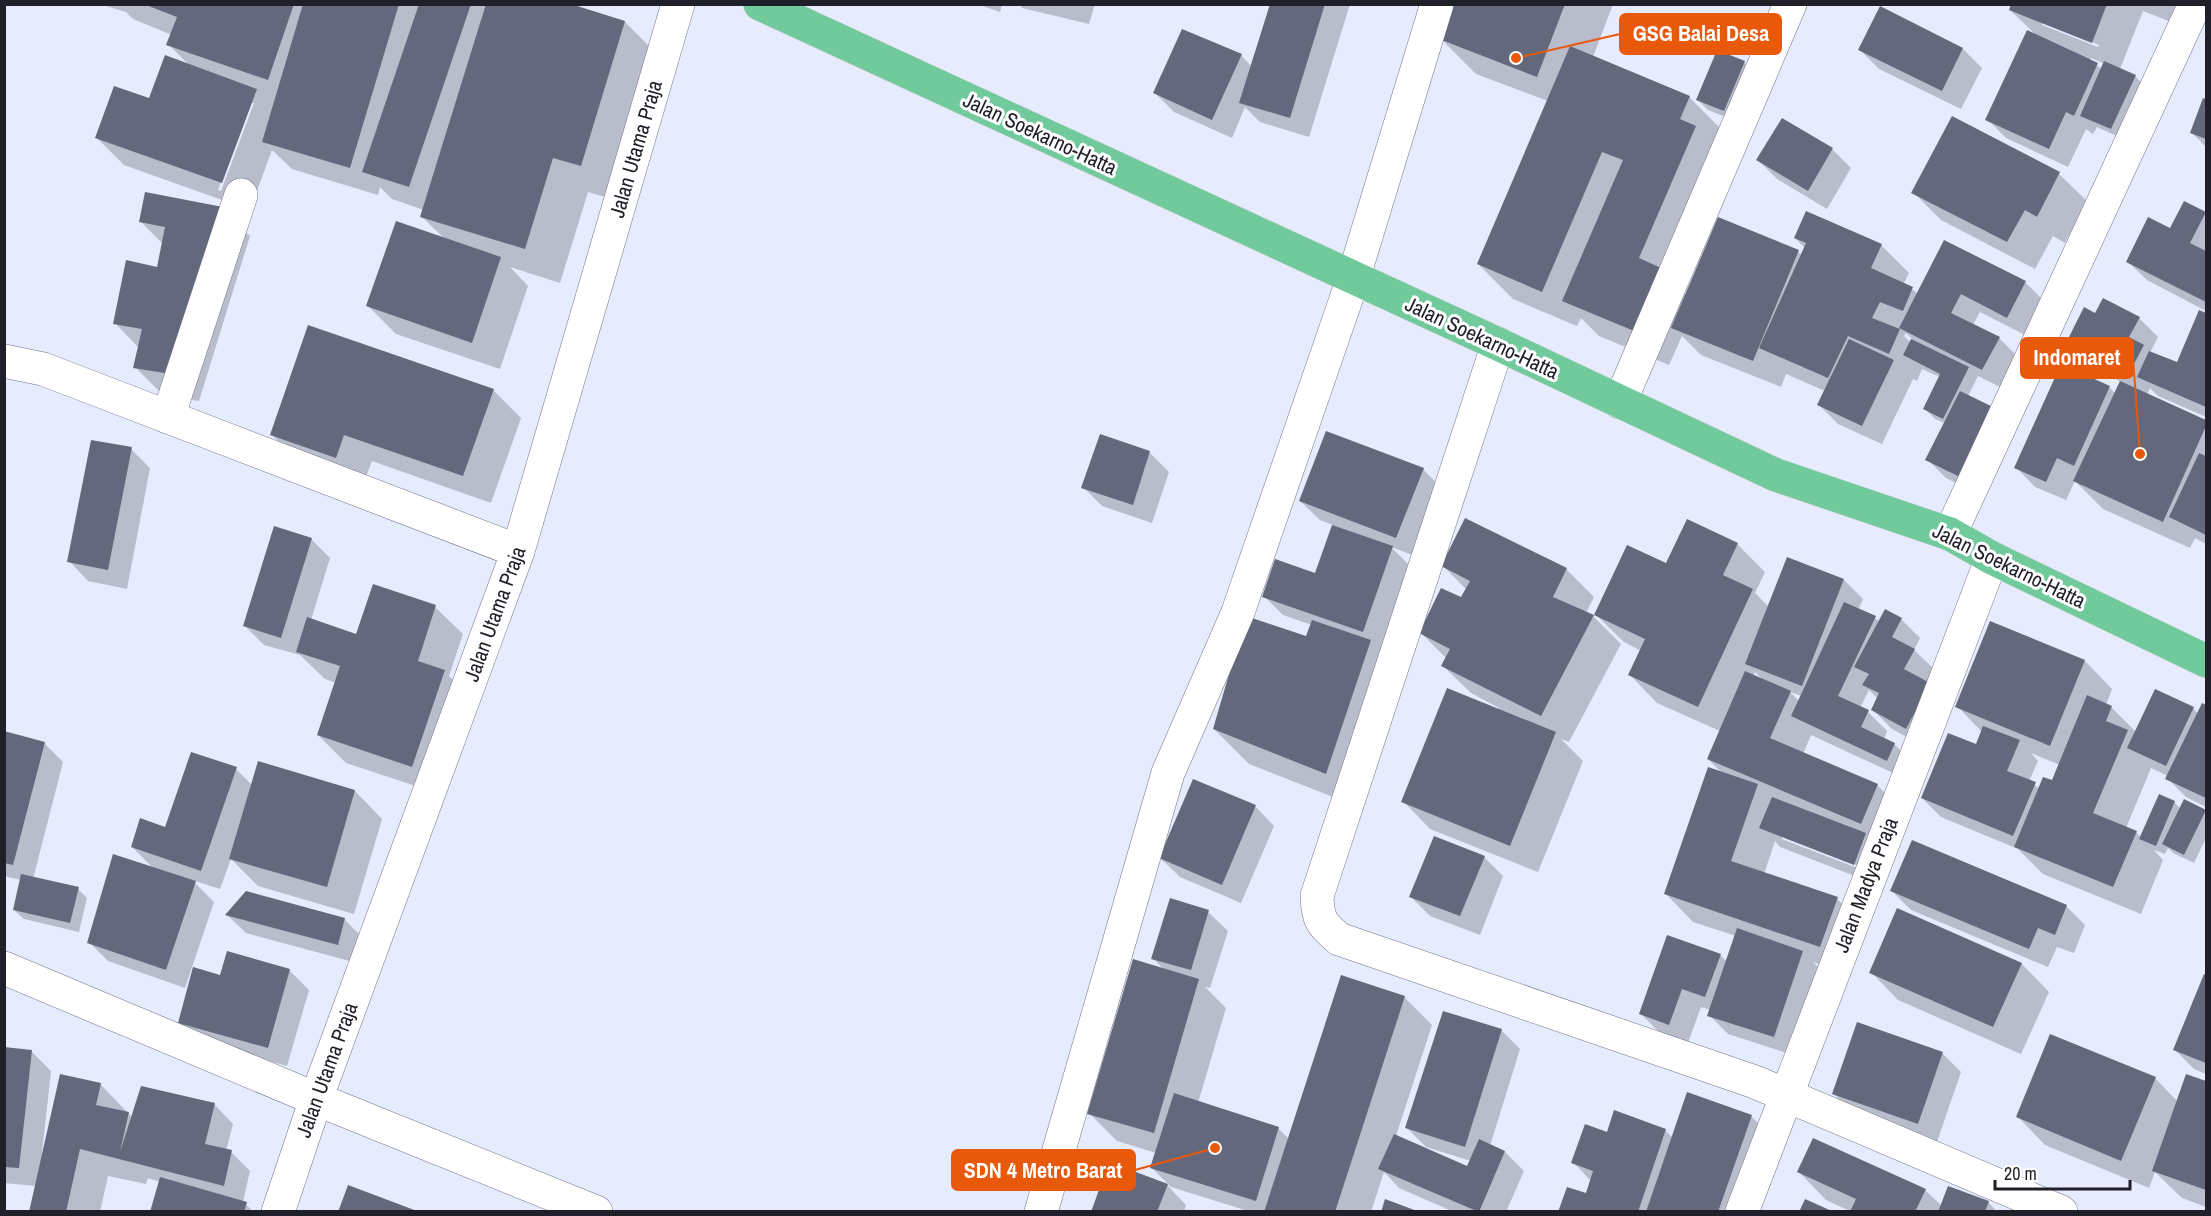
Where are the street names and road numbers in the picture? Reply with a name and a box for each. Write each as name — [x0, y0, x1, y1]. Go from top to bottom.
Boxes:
street label: Jalan Utama Praja — [602, 76, 669, 221]
street label: Jalan Soekarno-Hatta — [959, 85, 1122, 182]
street label: Jalan Soekarno-Hatta — [1401, 289, 1564, 386]
street label: Jalan Soekarno-Hatta — [1928, 516, 2091, 615]
street label: Jalan Utama Praja — [457, 542, 533, 685]
street label: Jalan Madya Praja — [1826, 813, 1905, 957]
street label: Jalan Utama Praja — [289, 998, 365, 1141]

